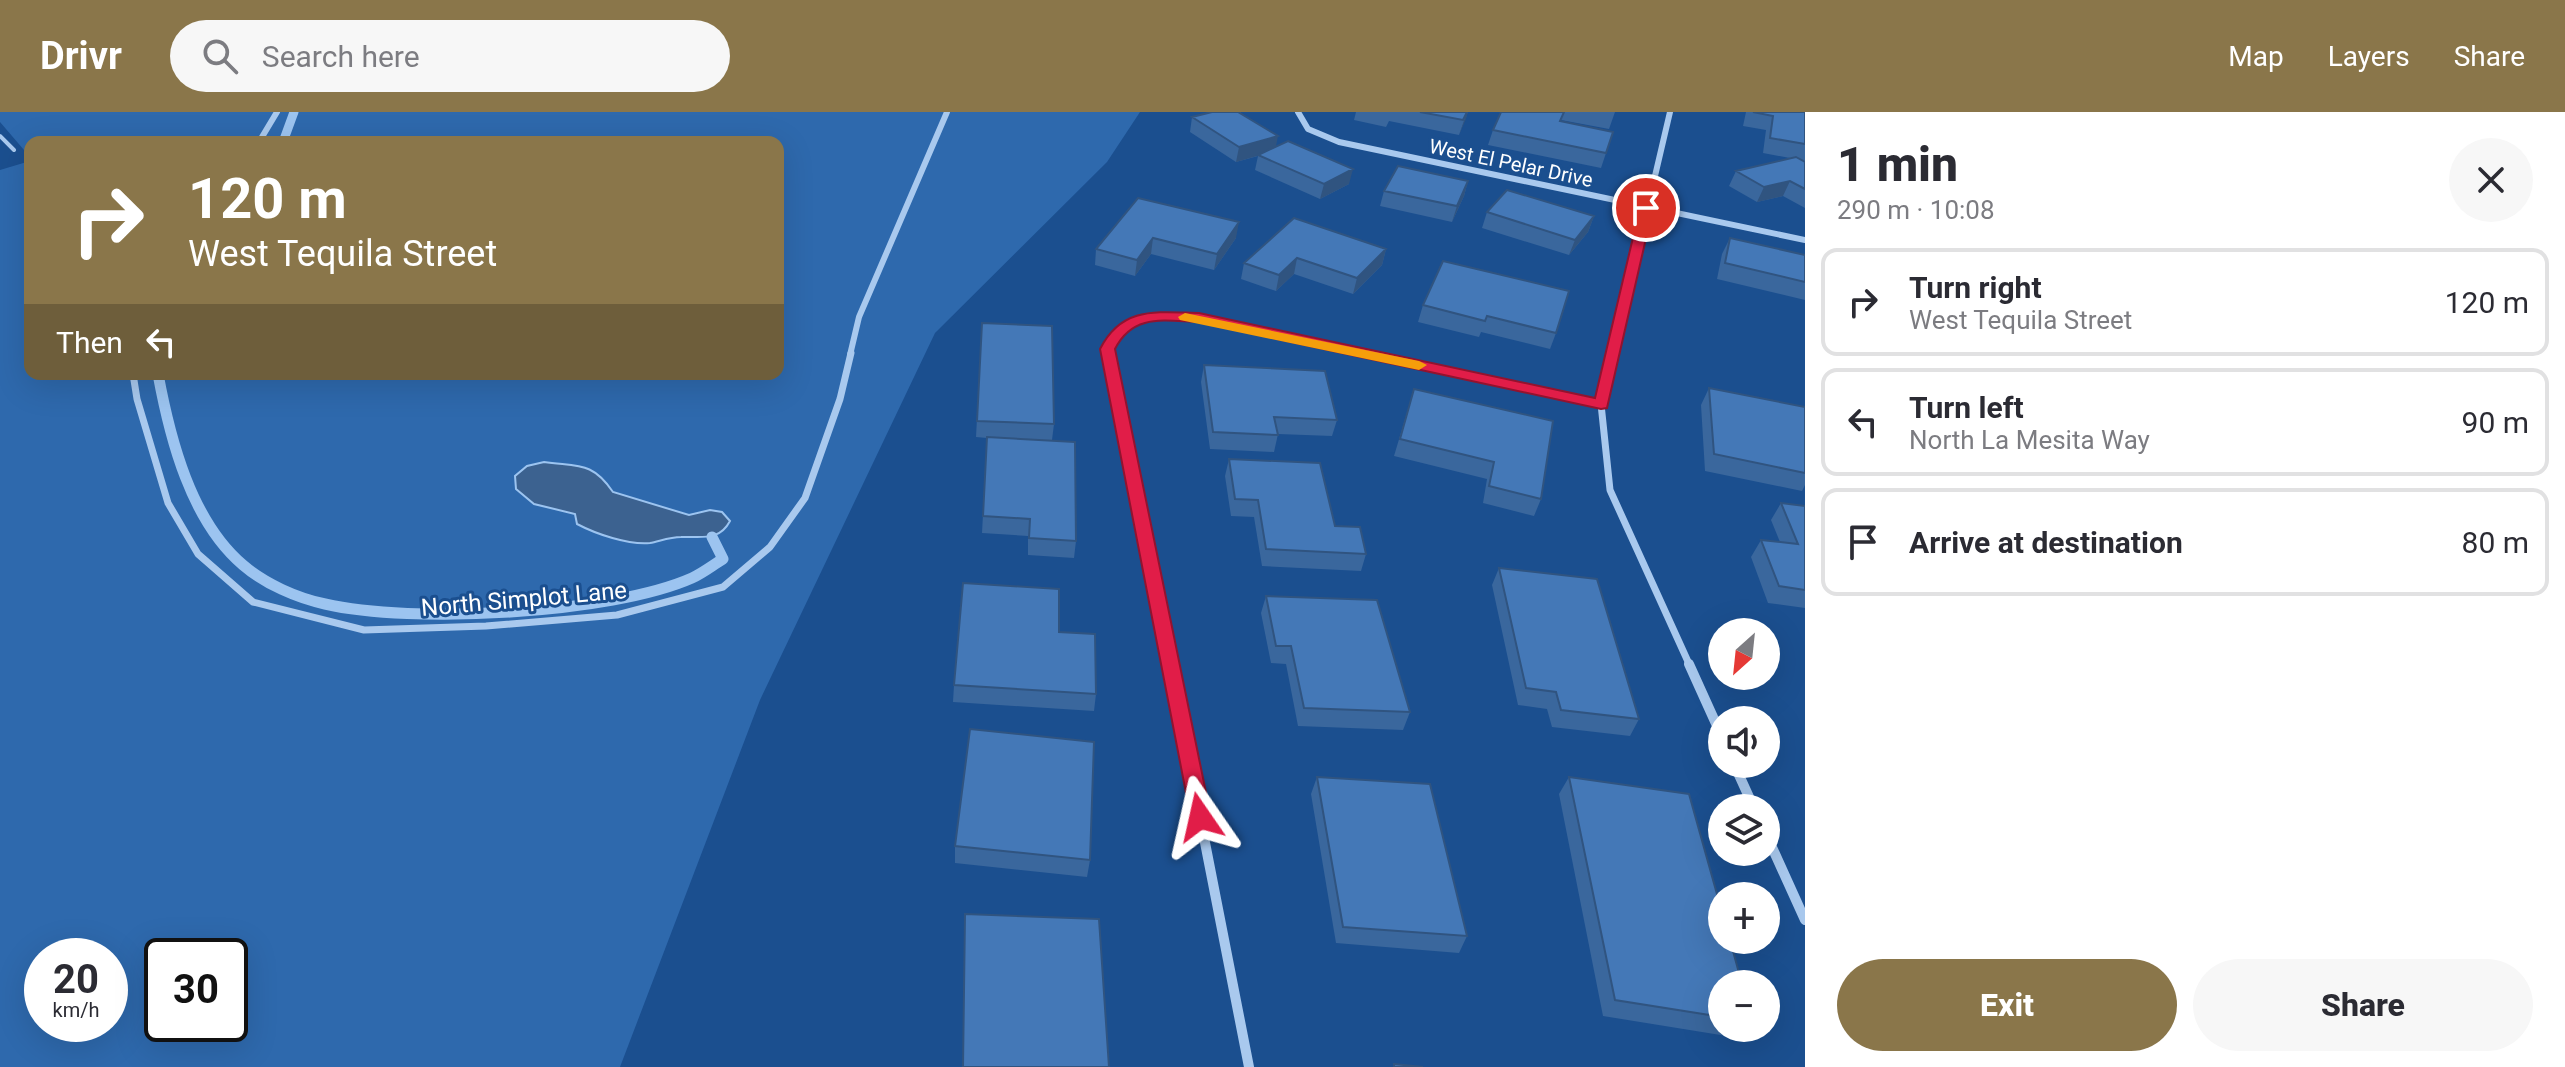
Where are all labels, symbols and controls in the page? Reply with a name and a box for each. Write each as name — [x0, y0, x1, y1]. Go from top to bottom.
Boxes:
search box — [170, 20, 730, 92]
text: Drivr — [40, 34, 122, 78]
icon: search — [198, 34, 242, 78]
text: Search here — [262, 39, 420, 74]
text: Map — [2228, 40, 2284, 73]
text: Layers — [2328, 40, 2410, 73]
text: Share — [2454, 40, 2525, 73]
street label: West El Pelar Drive — [1427, 134, 1595, 192]
text: 1 min — [1837, 136, 1958, 193]
button: close — [2449, 138, 2533, 222]
text: 120 m — [188, 166, 347, 232]
icon: right — [56, 168, 160, 272]
pin — [1612, 174, 1680, 242]
icon: arrive — [1624, 186, 1668, 230]
text: 290 m · 10:08 — [1837, 195, 1995, 225]
text: West Tequila Street — [188, 233, 497, 275]
text: Turn right — [1909, 270, 2042, 305]
icon: right — [1841, 280, 1885, 324]
text: 120 m — [2445, 285, 2529, 320]
text: West Tequila Street — [1909, 305, 2132, 335]
icon: left — [139, 320, 183, 364]
text: Then — [56, 325, 123, 360]
text: Turn left — [1909, 390, 2024, 425]
icon: left — [1841, 400, 1885, 444]
text: 90 m — [2462, 405, 2529, 440]
text: North La Mesita Way — [1909, 425, 2150, 455]
icon: arrive — [1841, 520, 1885, 564]
text: Arrive at destination — [1909, 525, 2183, 560]
text: 80 m — [2462, 525, 2529, 560]
street label: North Simplot Lane — [420, 576, 628, 622]
north arrow — [1708, 618, 1780, 690]
map controls — [1708, 618, 1780, 1042]
button: sound — [1708, 706, 1780, 778]
position arrow — [1158, 775, 1242, 859]
button: layers — [1708, 794, 1780, 866]
button: + — [1708, 882, 1780, 954]
speed limit sign: 30 — [144, 938, 248, 1042]
text: 20 — [53, 956, 99, 1003]
button: Exit — [1837, 959, 2177, 1051]
button: Share — [2193, 959, 2533, 1051]
button: − — [1708, 970, 1780, 1042]
text: km/h — [53, 998, 99, 1022]

